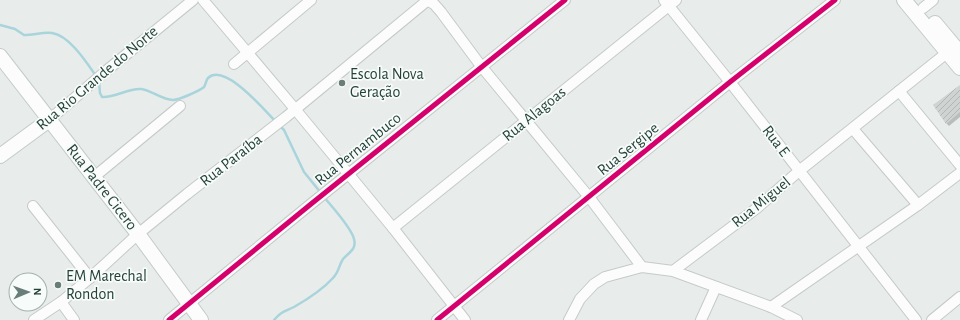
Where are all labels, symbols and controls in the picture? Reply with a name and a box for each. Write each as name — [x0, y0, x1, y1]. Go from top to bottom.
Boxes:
street label: Rua Rio Grande do Norte — [33, 23, 161, 133]
place label: Escola Nova Geração — [350, 66, 424, 100]
marker: Escola Nova Geração — [337, 78, 347, 88]
street label: Rua Alagoas — [499, 84, 569, 144]
street label: Rua Pernambuco — [312, 109, 404, 188]
street label: Rua Sergipe — [594, 120, 662, 178]
street label: Rua E — [759, 122, 793, 160]
street label: Rua Paraíba — [197, 131, 265, 189]
street label: Rua Padre Cicero — [64, 141, 140, 233]
street label: Rua Miguel — [729, 174, 793, 230]
place label: EM Marechal Rondon — [66, 268, 147, 302]
north arrow — [8, 272, 48, 312]
marker: EM Marechal Rondon — [53, 280, 63, 290]
text: N — [32, 288, 43, 296]

